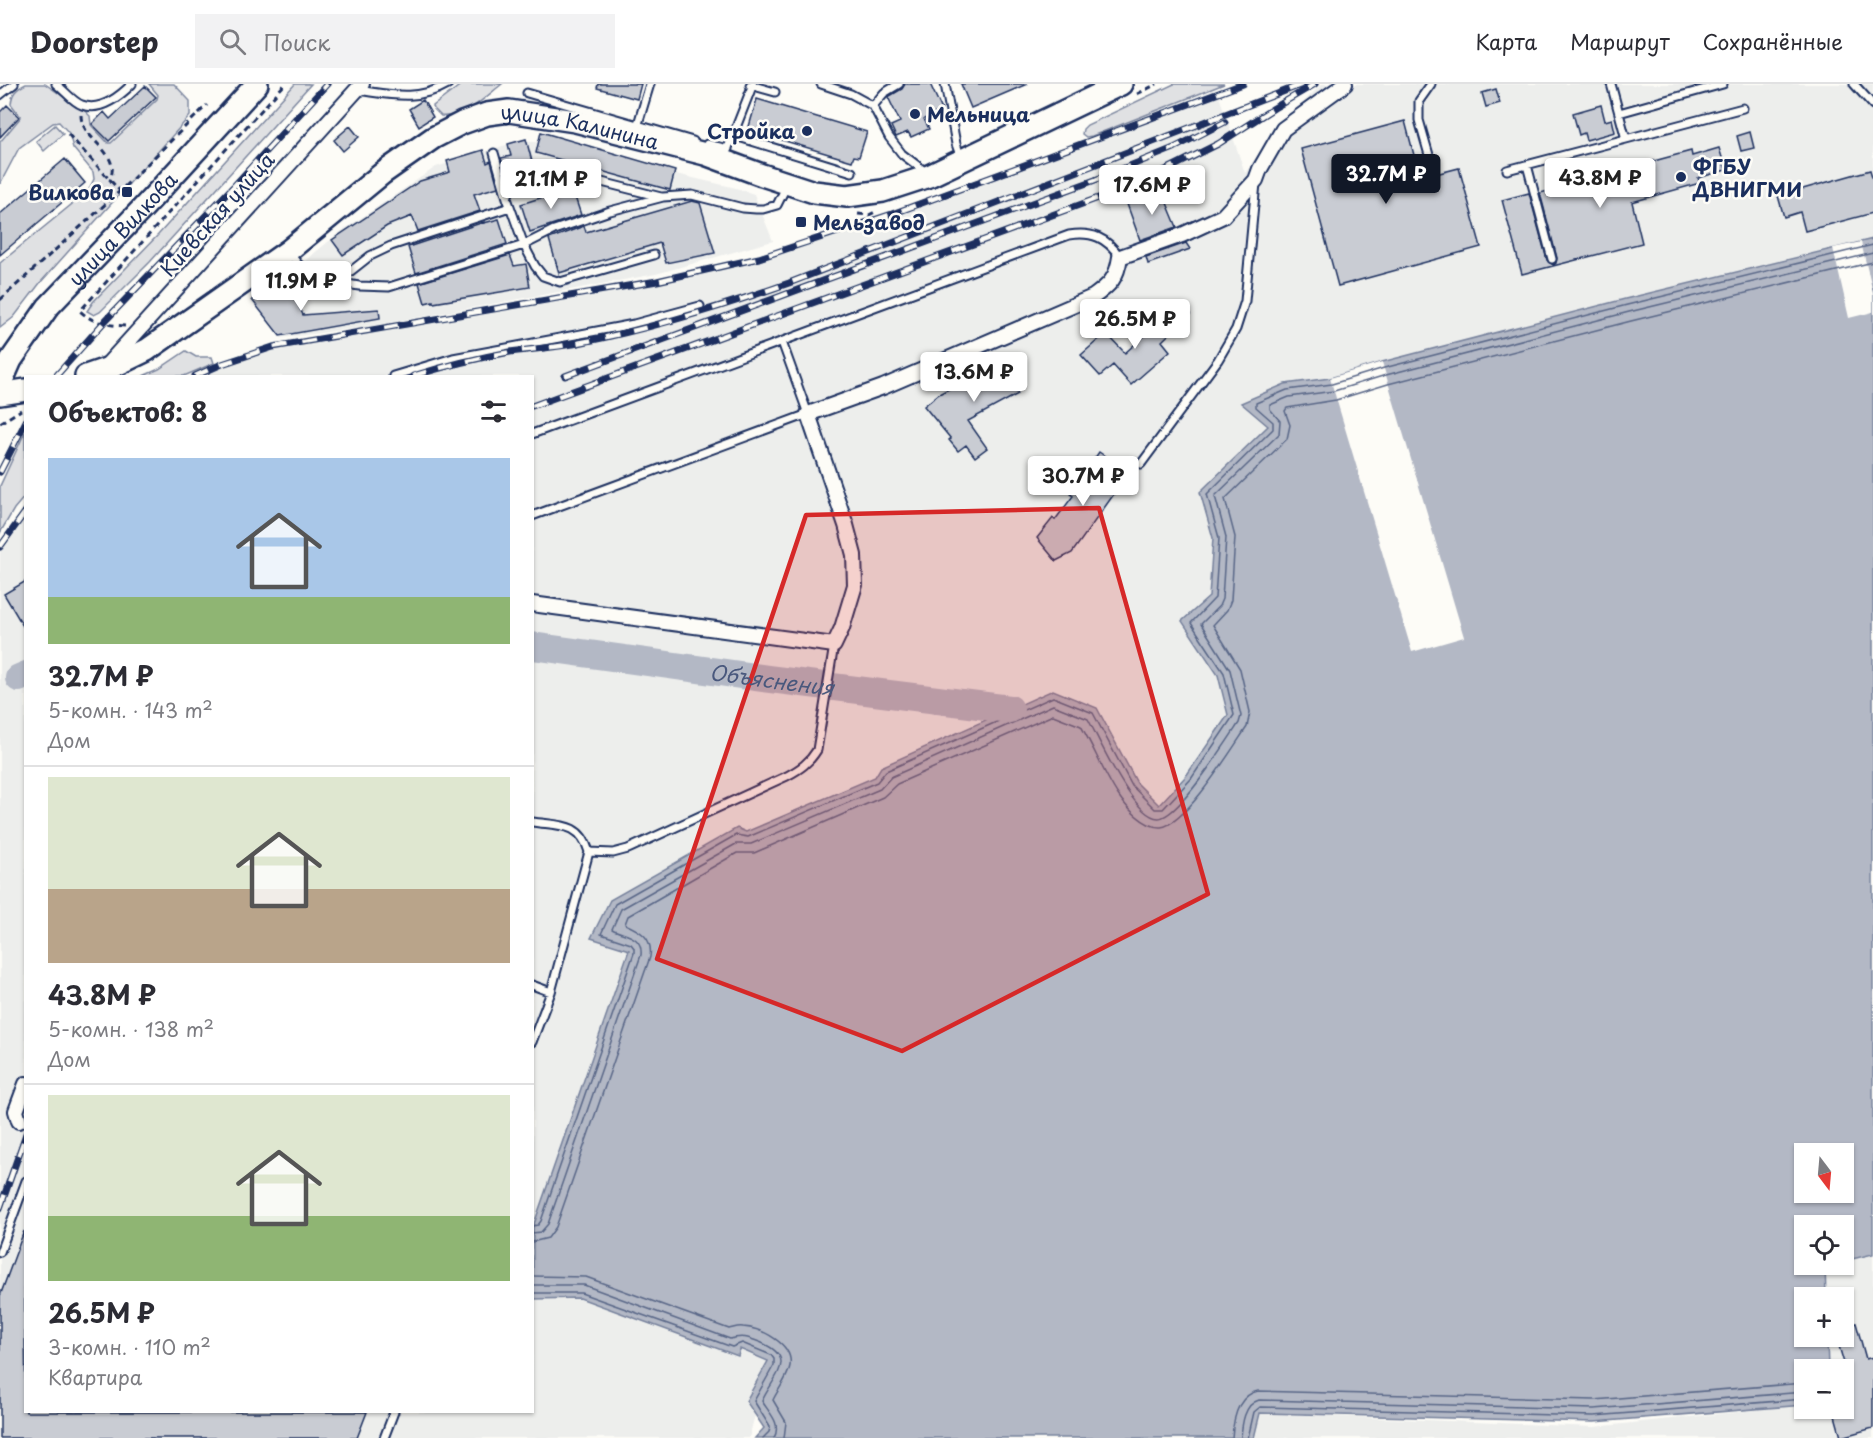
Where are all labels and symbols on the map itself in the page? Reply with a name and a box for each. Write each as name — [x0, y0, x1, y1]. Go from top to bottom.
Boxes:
street label: улица Калинина — [498, 96, 662, 157]
place label: Мельница — [927, 99, 1030, 129]
marker: Мельница — [908, 107, 922, 121]
place label: Стройка — [707, 116, 795, 146]
marker: Стройка — [800, 124, 814, 138]
street label: Киевская улица — [153, 145, 281, 283]
place label: ФГБУ ДВНИГМИ — [1692, 151, 1802, 204]
pin: 32.7M ₽ — [1331, 154, 1441, 205]
pin: 43.8M ₽ — [1545, 158, 1655, 209]
pin: 21.1M ₽ — [496, 159, 606, 210]
street label: улица Вилкова — [61, 165, 185, 293]
pin: 17.6M ₽ — [1097, 165, 1207, 216]
marker: ФГБУ ДВНИГМИ — [1674, 170, 1688, 184]
place label: Вилкова — [28, 177, 115, 207]
marker: Вилкова — [120, 185, 134, 199]
place label: Мельзавод — [813, 207, 925, 237]
marker: Мельзавод — [794, 215, 808, 229]
pin: 11.9M ₽ — [246, 261, 356, 312]
pin: 26.5M ₽ — [1080, 299, 1190, 350]
pin: 13.6M ₽ — [919, 352, 1029, 403]
pin: 30.7M ₽ — [1028, 456, 1138, 507]
water label: Объяснения — [707, 655, 837, 703]
north arrow — [1794, 1143, 1854, 1203]

